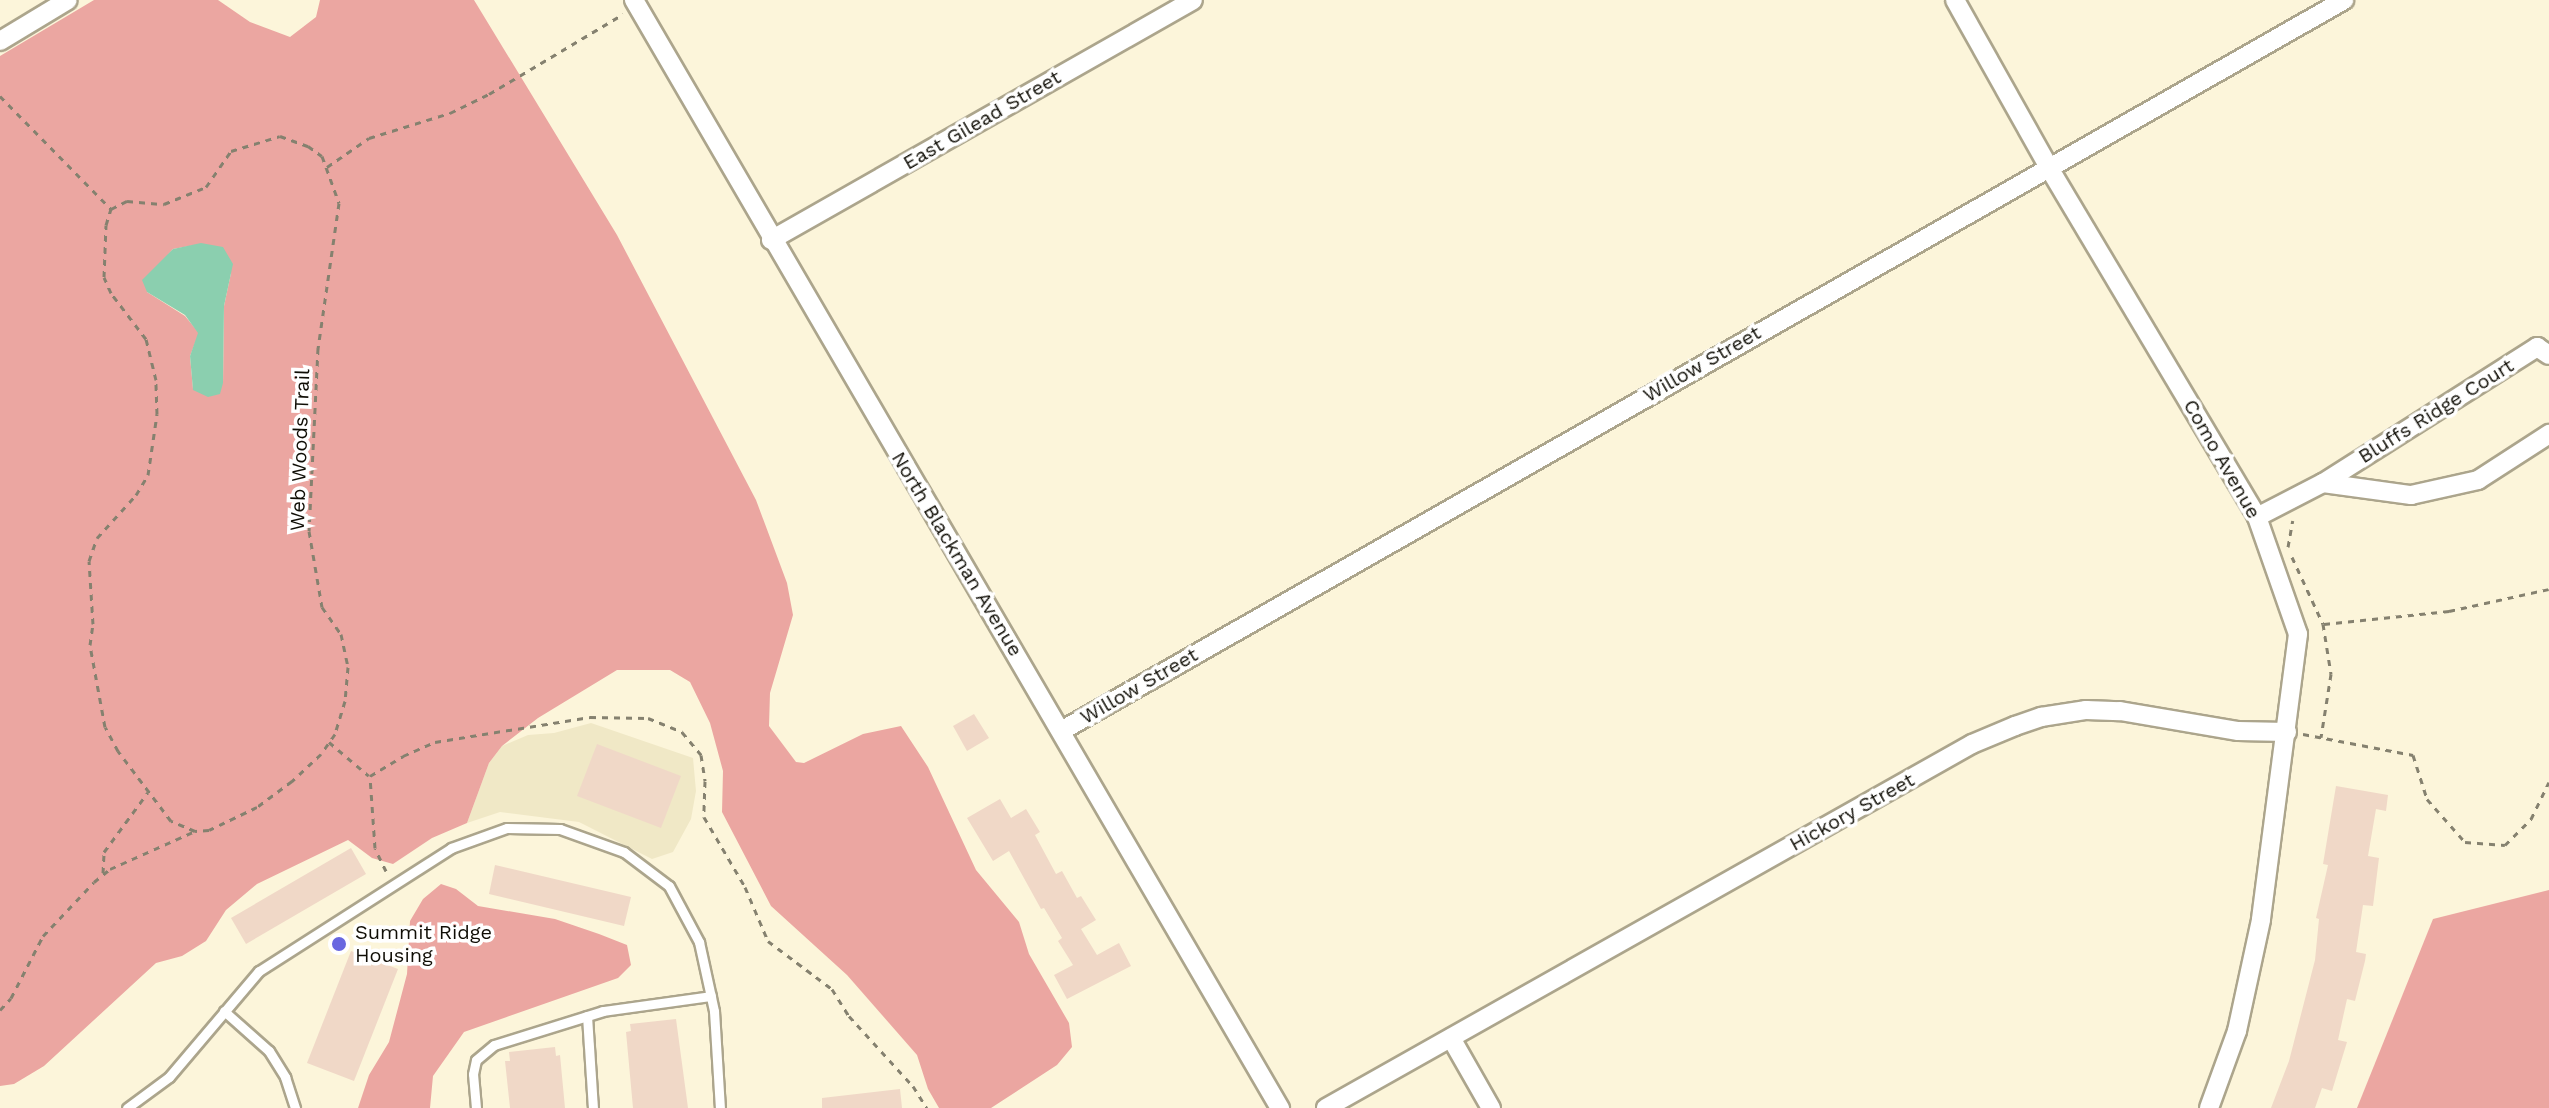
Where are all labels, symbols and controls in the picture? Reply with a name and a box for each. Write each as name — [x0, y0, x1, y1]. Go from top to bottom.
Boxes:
street label: East Gilead Street — [899, 65, 1065, 175]
street label: Willow Street — [1639, 321, 1765, 407]
street label: Bluffs Ridge Court — [2354, 353, 2518, 469]
street label: Web Woods Trail — [285, 368, 315, 532]
street label: Como Avenue — [2178, 395, 2266, 523]
street label: North Blackman Avenue — [886, 447, 1028, 661]
street label: Willow Street — [1076, 643, 1202, 729]
street label: Hickory Street — [1785, 768, 1919, 856]
place label: Summit Ridge Housing — [355, 920, 492, 967]
marker: Summit Ridge Housing — [330, 935, 348, 953]

